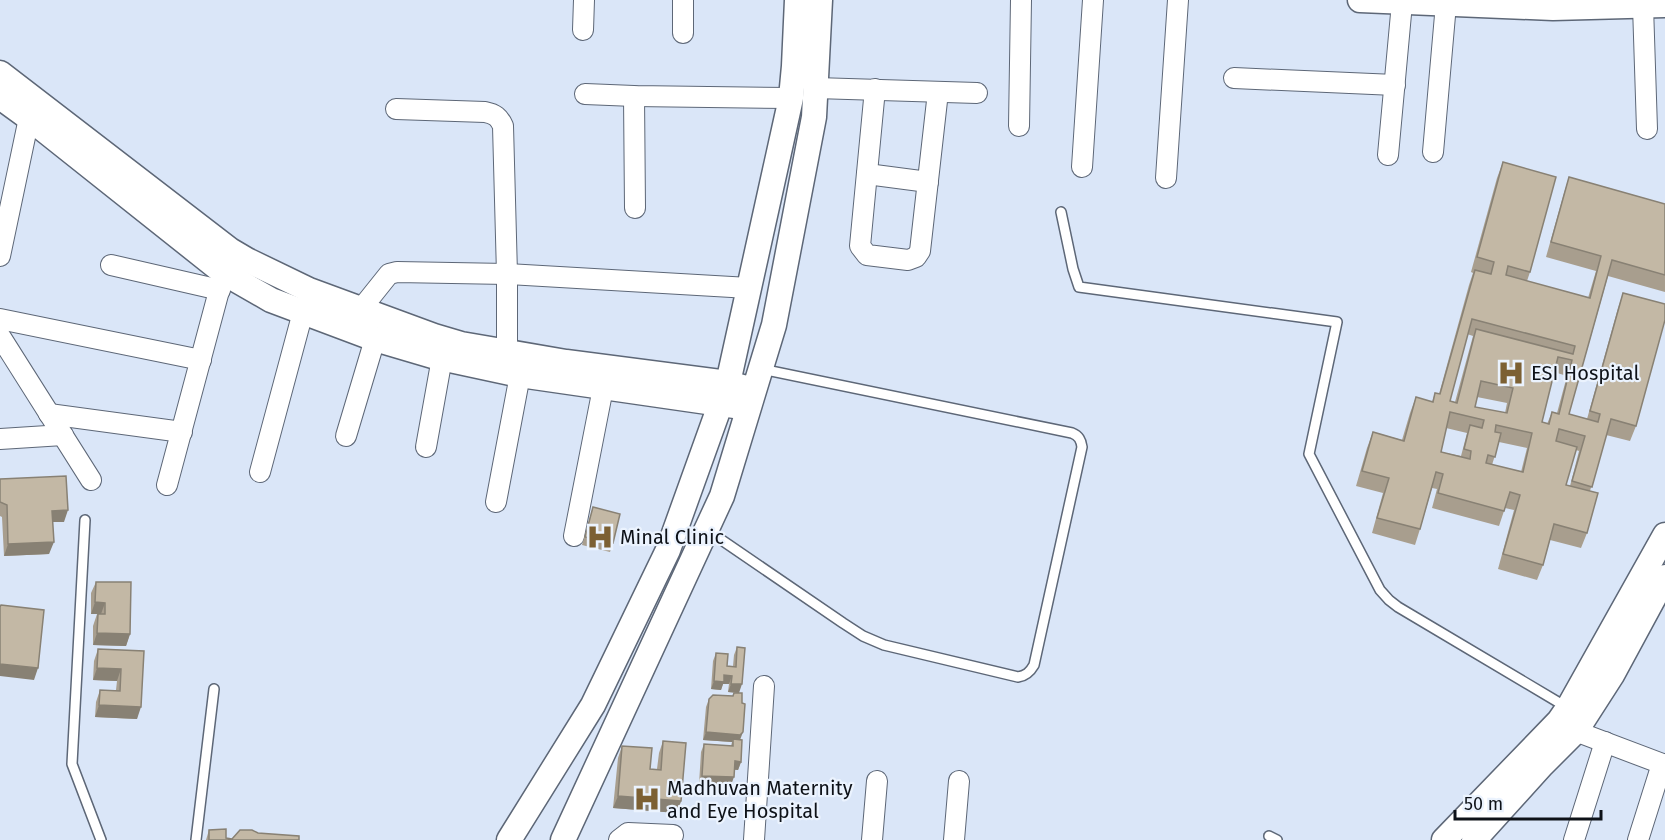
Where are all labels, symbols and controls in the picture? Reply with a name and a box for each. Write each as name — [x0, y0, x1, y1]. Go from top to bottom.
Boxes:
hospital icon: ESI Hospital — [1496, 358, 1526, 388]
place label: ESI Hospital — [1531, 361, 1639, 385]
hospital icon: Minal Clinic — [585, 522, 615, 552]
place label: Minal Clinic — [620, 525, 724, 549]
place label: Madhuvan Maternity and Eye Hospital — [667, 776, 853, 823]
scale bar — [1455, 783, 1600, 821]
hospital icon: Madhuvan Maternity and Eye Hospital — [632, 784, 662, 814]
text: 50 m — [1464, 793, 1503, 815]

